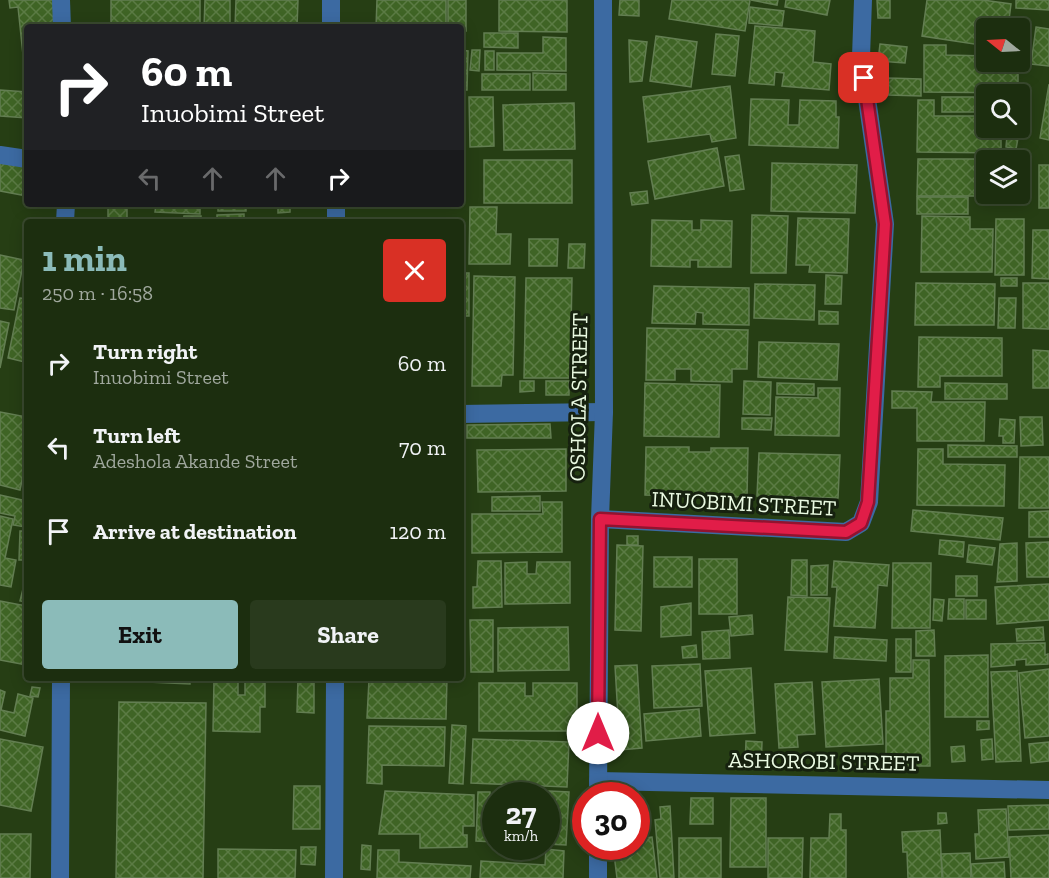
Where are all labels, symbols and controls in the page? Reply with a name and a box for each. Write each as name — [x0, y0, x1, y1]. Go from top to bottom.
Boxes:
north arrow — [976, 18, 1030, 72]
map controls — [976, 18, 1030, 204]
text: 60 m — [141, 46, 232, 97]
icon: right — [42, 48, 120, 126]
pin — [838, 52, 889, 103]
icon: arrive — [847, 61, 880, 94]
button: search — [976, 84, 1030, 138]
text: Inuobimi Street — [141, 97, 324, 129]
button: layers — [976, 150, 1030, 204]
icon: left — [133, 162, 166, 195]
icon: ahead — [196, 162, 229, 195]
icon: ahead — [259, 162, 292, 195]
icon: right — [322, 162, 355, 195]
text: 1 min — [42, 237, 127, 280]
button: close — [383, 239, 446, 302]
text: 250 m · 16:58 — [42, 281, 153, 305]
street label: OSHOLA STREET — [564, 312, 593, 482]
text: Turn right — [93, 338, 197, 365]
icon: right — [42, 347, 75, 380]
text: 60 m — [398, 350, 446, 377]
text: Inuobimi Street — [93, 365, 229, 389]
text: Turn left — [93, 422, 180, 449]
icon: left — [42, 431, 75, 464]
text: 70 m — [399, 434, 446, 461]
text: Adeshola Akande Street — [93, 449, 297, 473]
street label: INUOBIMI STREET — [651, 485, 837, 522]
icon: arrive — [42, 515, 75, 548]
text: Arrive at destination — [93, 518, 296, 545]
text: 120 m — [390, 518, 446, 545]
button: Exit — [42, 600, 238, 669]
button: Share — [250, 600, 446, 669]
position arrow — [566, 701, 630, 765]
street label: ASHOROBI STREET — [728, 746, 920, 777]
speed limit sign: 30 — [572, 782, 650, 860]
text: 27 — [506, 796, 536, 832]
text: km/h — [504, 827, 538, 845]

